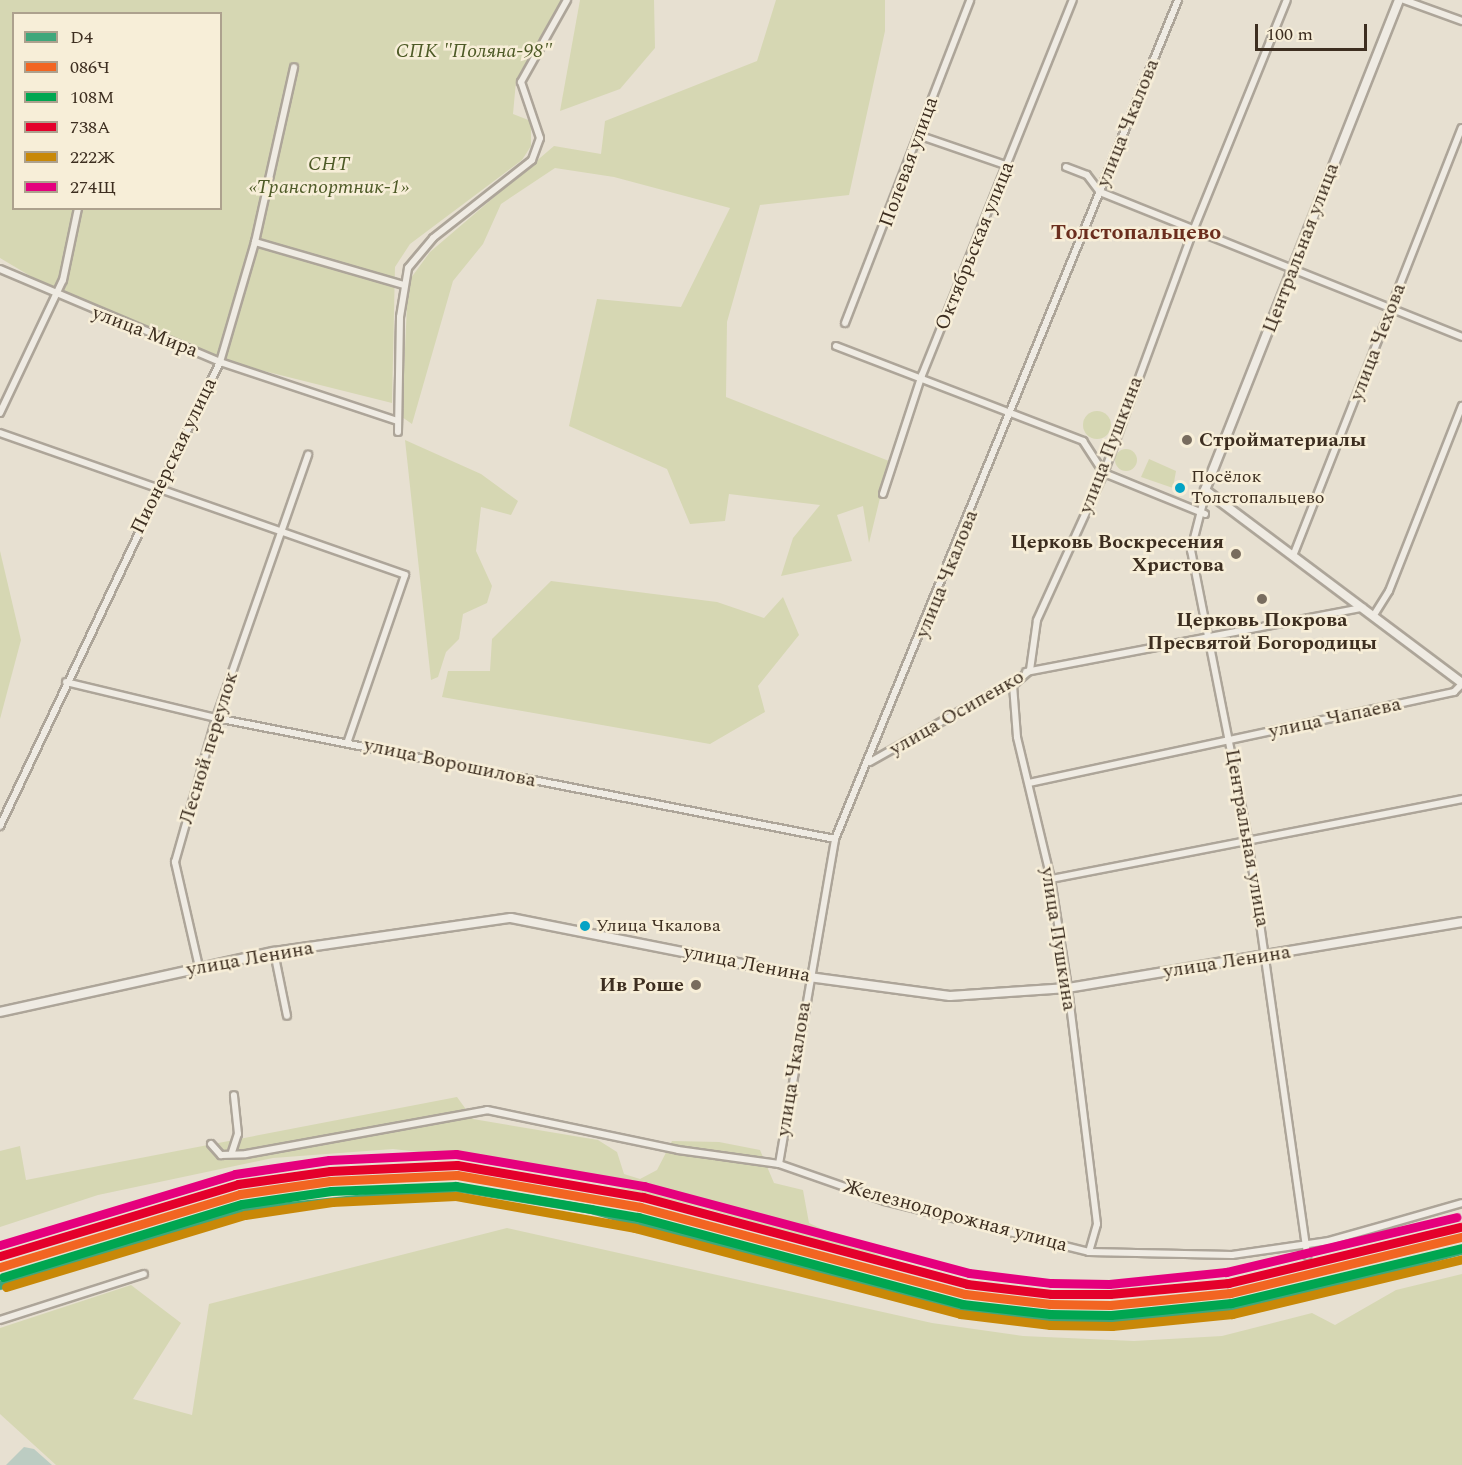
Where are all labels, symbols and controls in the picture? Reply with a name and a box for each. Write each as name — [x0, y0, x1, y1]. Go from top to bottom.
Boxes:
legend — [12, 12, 222, 210]
scale bar — [1258, 12, 1370, 50]
text: 100 m — [1266, 21, 1313, 48]
text: D4 — [70, 24, 93, 51]
park label: СПК "Поляна-98" — [396, 39, 552, 63]
text: 086Ч — [70, 54, 110, 81]
street label: улица Чкалова — [1091, 55, 1165, 191]
text: 108М — [70, 84, 114, 111]
street label: Полевая улица — [874, 94, 944, 230]
text: 738А — [70, 114, 111, 141]
text: 222Ж — [70, 144, 115, 171]
park label: СНТ «Транспортник-1» — [249, 152, 409, 199]
street label: Октябрьская улица — [930, 158, 1020, 334]
street label: Центральная улица — [1258, 160, 1344, 336]
text: 274Щ — [70, 174, 116, 201]
district label: Толстопальцево — [1051, 220, 1221, 246]
street label: улица Чехова — [1345, 280, 1411, 404]
street label: улица Мира — [89, 301, 201, 363]
street label: улица Пушкина — [1074, 373, 1148, 517]
street label: Пионерская улица — [126, 374, 222, 538]
place label: Стройматериалы — [1199, 428, 1366, 452]
marker: Стройматериалы — [1180, 433, 1194, 447]
place label: Посёлок Толстопальцево — [1191, 467, 1325, 510]
marker: Посёлок Толстопальцево — [1174, 482, 1186, 494]
street label: улица Чкалова — [910, 506, 984, 642]
place label: Церковь Воскресения Христова — [1010, 530, 1224, 577]
marker: Церковь Воскресения Христова — [1229, 547, 1243, 561]
marker: Церковь Покрова Пресвятой Богородицы — [1255, 592, 1269, 606]
place label: Церковь Покрова Пресвятой Богородицы — [1147, 608, 1377, 655]
street label: улица Осипенко — [885, 665, 1029, 761]
street label: Лесной переулок — [174, 669, 244, 827]
street label: улица Чапаева — [1267, 692, 1403, 744]
street label: улица Ворошилова — [362, 733, 538, 793]
street label: Центральная улица — [1220, 747, 1274, 929]
street label: улица Пушкина — [1035, 866, 1081, 1012]
place label: Улица Чкалова — [596, 915, 721, 937]
marker: Улица Чкалова — [579, 920, 591, 932]
street label: улица Ленина — [185, 936, 315, 982]
street label: улица Ленина — [682, 940, 812, 988]
street label: улица Ленина — [1162, 940, 1292, 984]
place label: Ив Роше — [599, 973, 684, 997]
marker: Ив Роше — [689, 978, 703, 992]
street label: улица Чкалова — [772, 1000, 816, 1138]
street label: Железнодорожная улица — [840, 1174, 1070, 1258]

